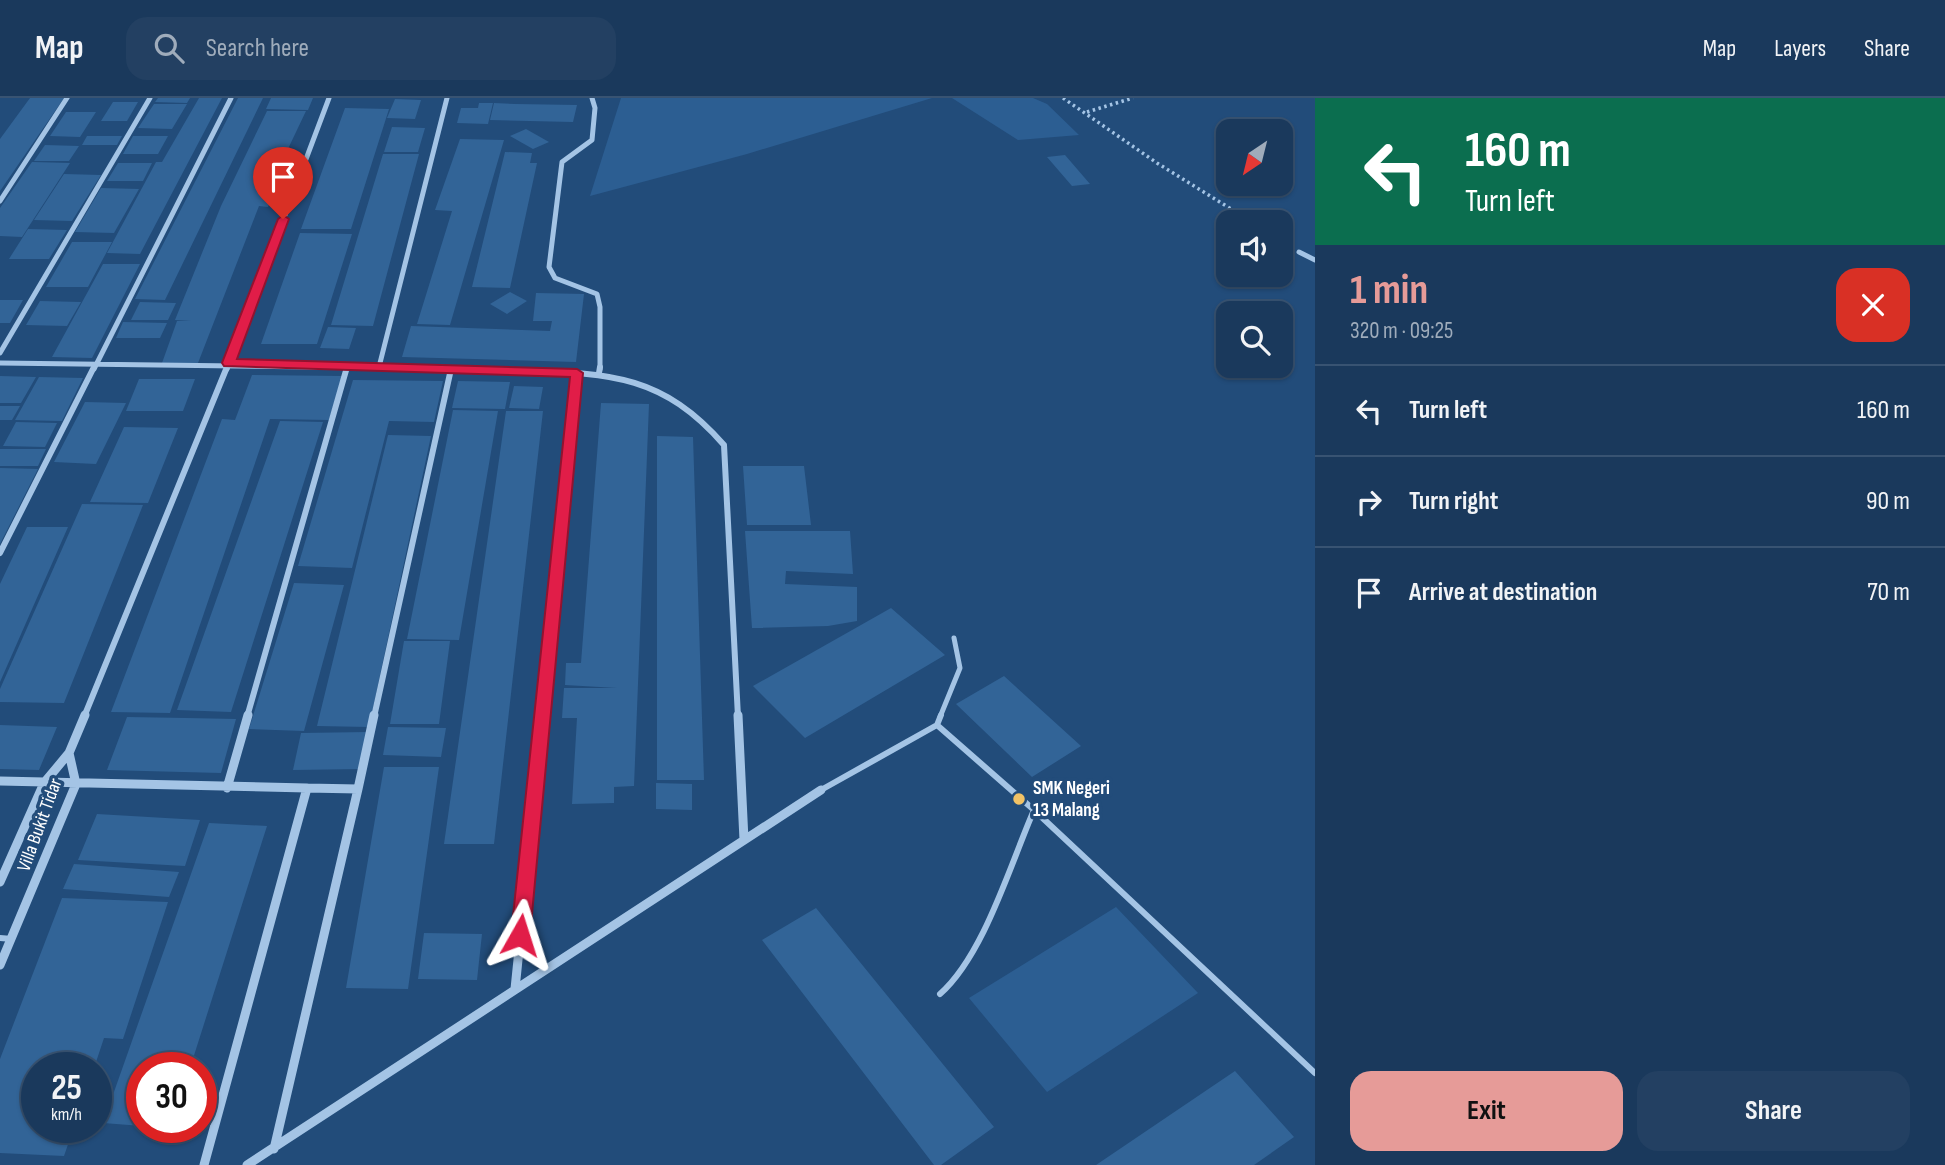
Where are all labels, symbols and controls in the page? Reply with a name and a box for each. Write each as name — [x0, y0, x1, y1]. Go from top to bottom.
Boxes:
search box — [126, 17, 616, 80]
text: Map — [35, 28, 84, 68]
icon: search — [150, 29, 188, 67]
text: Search here — [206, 33, 309, 64]
text: Map — [1703, 34, 1736, 63]
text: Layers — [1774, 34, 1826, 63]
text: Share — [1864, 34, 1910, 63]
north arrow — [1216, 119, 1293, 196]
map controls — [1216, 119, 1293, 378]
text: 160 m — [1465, 122, 1571, 181]
icon: left — [1350, 126, 1441, 217]
pin — [253, 147, 313, 219]
icon: arrive — [264, 158, 302, 196]
text: Turn left — [1465, 182, 1555, 221]
button: sound — [1216, 210, 1293, 287]
text: 1 min — [1350, 265, 1428, 316]
button: close — [1836, 268, 1910, 342]
button: search — [1216, 301, 1293, 378]
text: 320 m · 09:25 — [1350, 317, 1453, 345]
icon: left — [1350, 392, 1388, 430]
text: Turn left — [1409, 395, 1487, 426]
text: 160 m — [1857, 395, 1910, 426]
icon: right — [1350, 483, 1388, 521]
text: Turn right — [1409, 486, 1498, 517]
text: 90 m — [1866, 486, 1910, 517]
icon: arrive — [1350, 574, 1388, 612]
text: Arrive at destination — [1409, 577, 1597, 608]
text: 70 m — [1867, 577, 1910, 608]
street label: Villa Bukit Tidar — [13, 775, 68, 875]
place label: SMK Negeri 13 Malang — [1033, 777, 1110, 822]
marker: SMK Negeri 13 Malang — [1011, 791, 1027, 807]
position arrow — [483, 898, 557, 972]
speed limit sign: 30 — [126, 1052, 217, 1143]
text: 25 — [51, 1067, 82, 1110]
button: Exit — [1350, 1071, 1623, 1151]
button: Share — [1637, 1071, 1910, 1151]
text: km/h — [51, 1104, 82, 1125]

